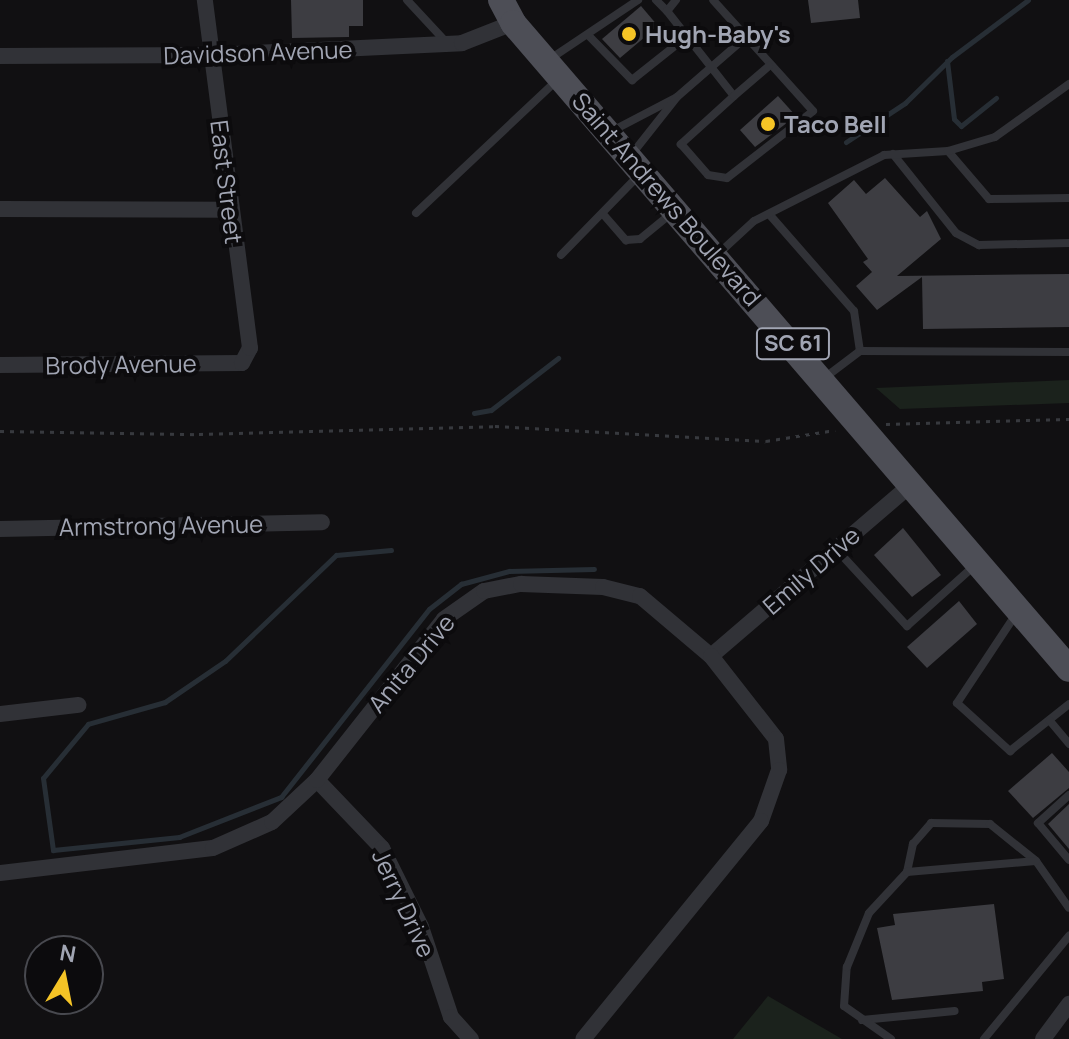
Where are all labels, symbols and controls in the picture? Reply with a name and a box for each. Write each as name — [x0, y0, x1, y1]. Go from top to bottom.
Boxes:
place label: Hugh-Baby's — [645, 20, 791, 48]
marker: Hugh-Baby's — [620, 25, 638, 43]
street label: Davidson Avenue — [163, 34, 353, 70]
street label: Saint Andrews Boulevard — [567, 87, 767, 311]
place label: Taco Bell — [784, 110, 887, 138]
marker: Taco Bell — [759, 115, 777, 133]
street label: East Street — [205, 118, 249, 246]
road number: SC 61 — [755, 326, 831, 362]
street label: Brody Avenue — [45, 348, 197, 380]
street label: Armstrong Avenue — [59, 509, 263, 541]
street label: Emily Drive — [757, 520, 865, 620]
street label: Anita Drive — [362, 608, 460, 718]
street label: Jerry Drive — [366, 844, 442, 962]
north arrow — [24, 935, 104, 1015]
text: N — [57, 937, 78, 969]

